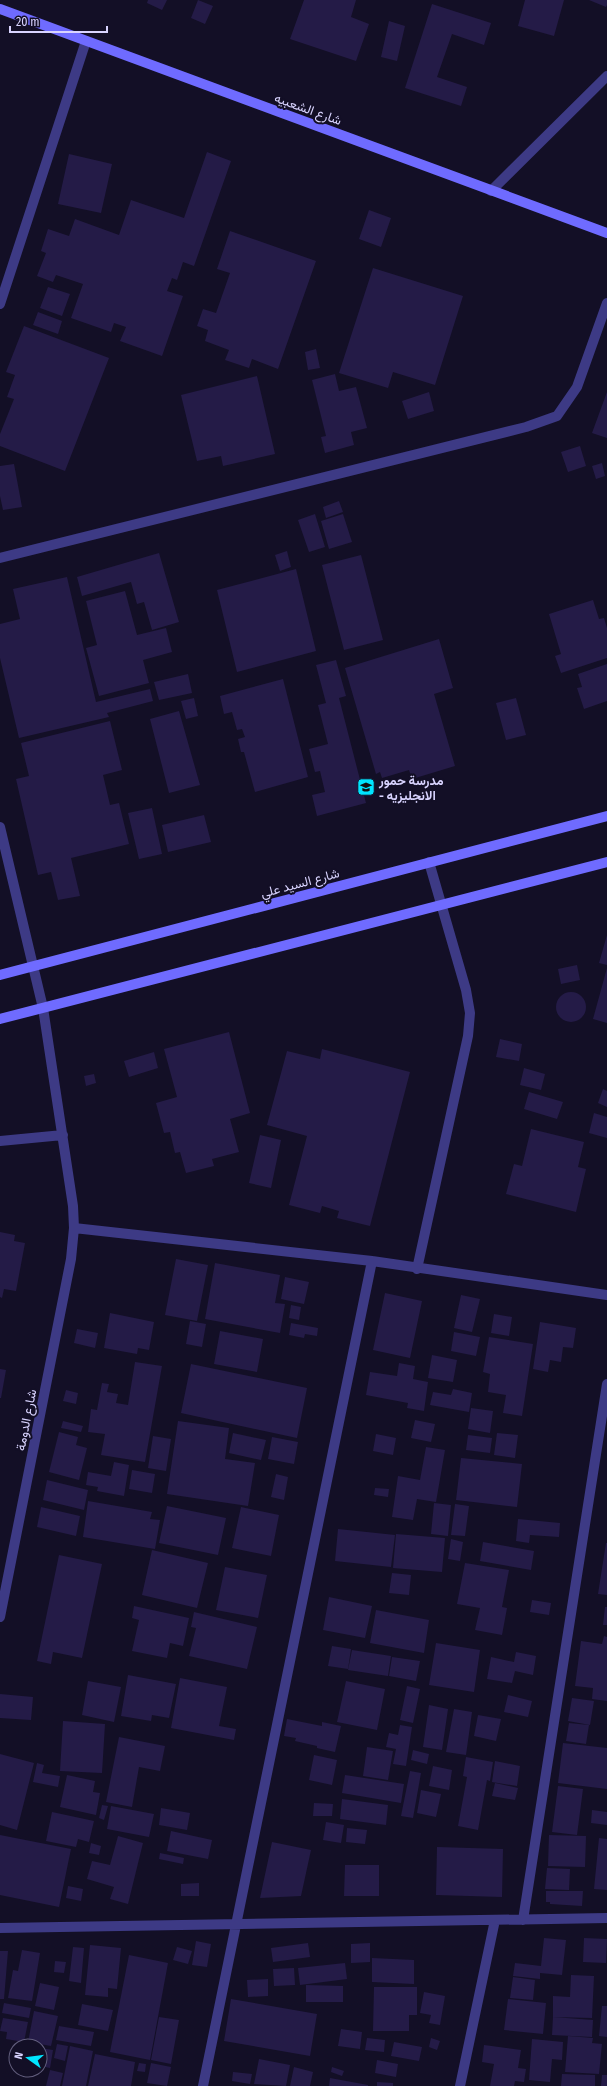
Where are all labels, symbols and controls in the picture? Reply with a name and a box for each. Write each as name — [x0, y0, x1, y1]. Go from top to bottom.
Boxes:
scale bar — [10, 8, 107, 34]
text: 20 m — [16, 15, 40, 29]
street label: شارع الشعبيه — [272, 90, 344, 130]
place label: مدرسة حمور - الانجليزيه — [378, 773, 444, 804]
school or university icon: مدرسة حمور - الانجليزيه — [356, 777, 376, 797]
street label: شارع السيد علي — [259, 865, 342, 904]
street label: شارع الدومة — [13, 1388, 41, 1452]
north arrow — [8, 2038, 48, 2078]
text: N — [12, 2051, 26, 2060]

